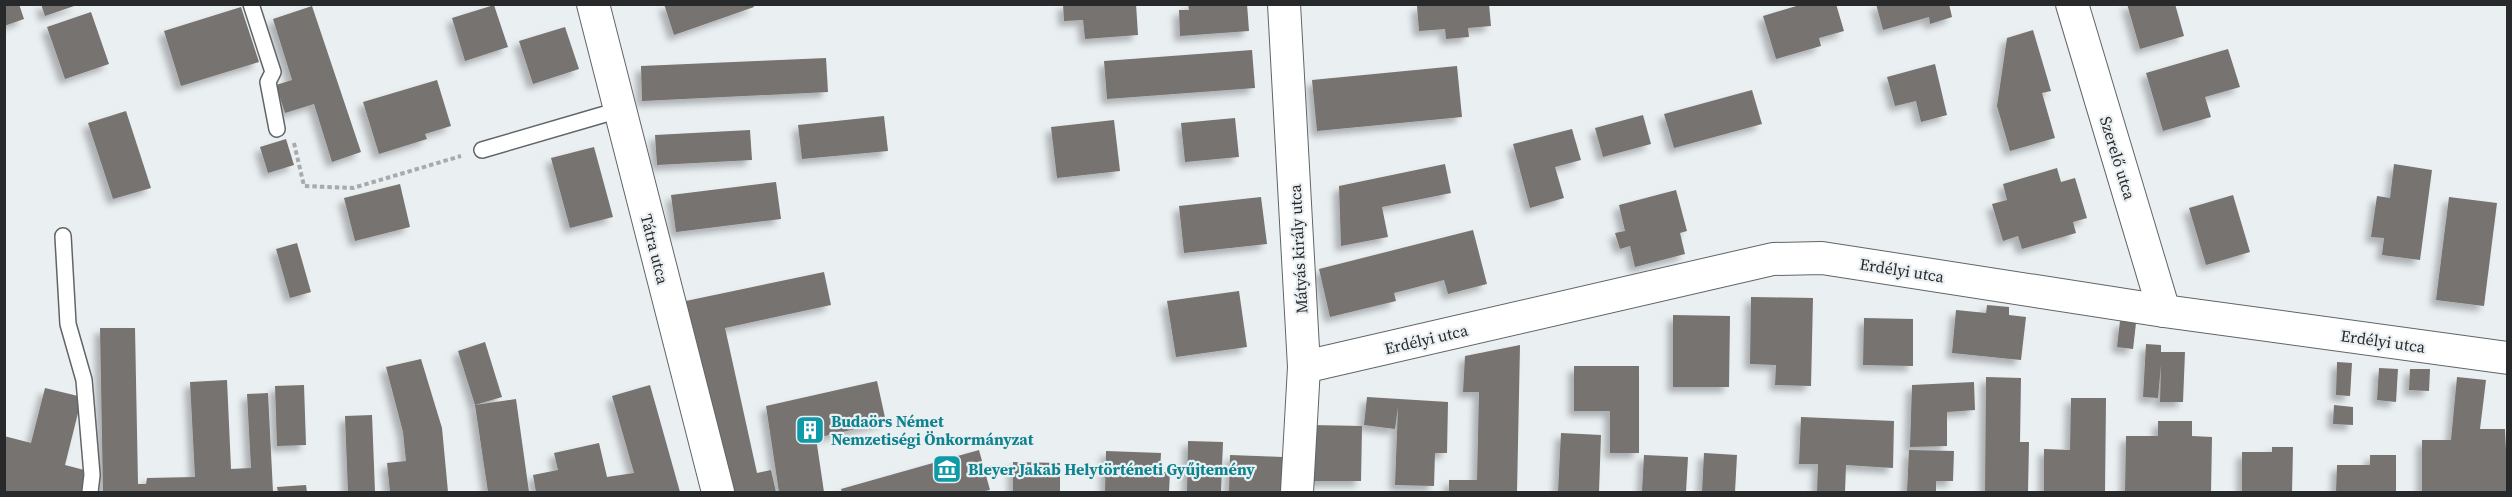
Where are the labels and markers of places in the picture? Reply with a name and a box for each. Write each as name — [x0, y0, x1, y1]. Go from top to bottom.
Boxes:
place label: Budaörs Német Nemzetiségi Önkormányzat — [831, 410, 1034, 450]
building icon: Budaörs Német Nemzetiségi Önkormányzat — [794, 414, 826, 446]
museum icon: Bleyer Jakab Helytörténeti Gyűjtemény — [931, 453, 963, 485]
place label: Bleyer Jakab Helytörténeti Gyűjtemény — [968, 458, 1255, 480]

